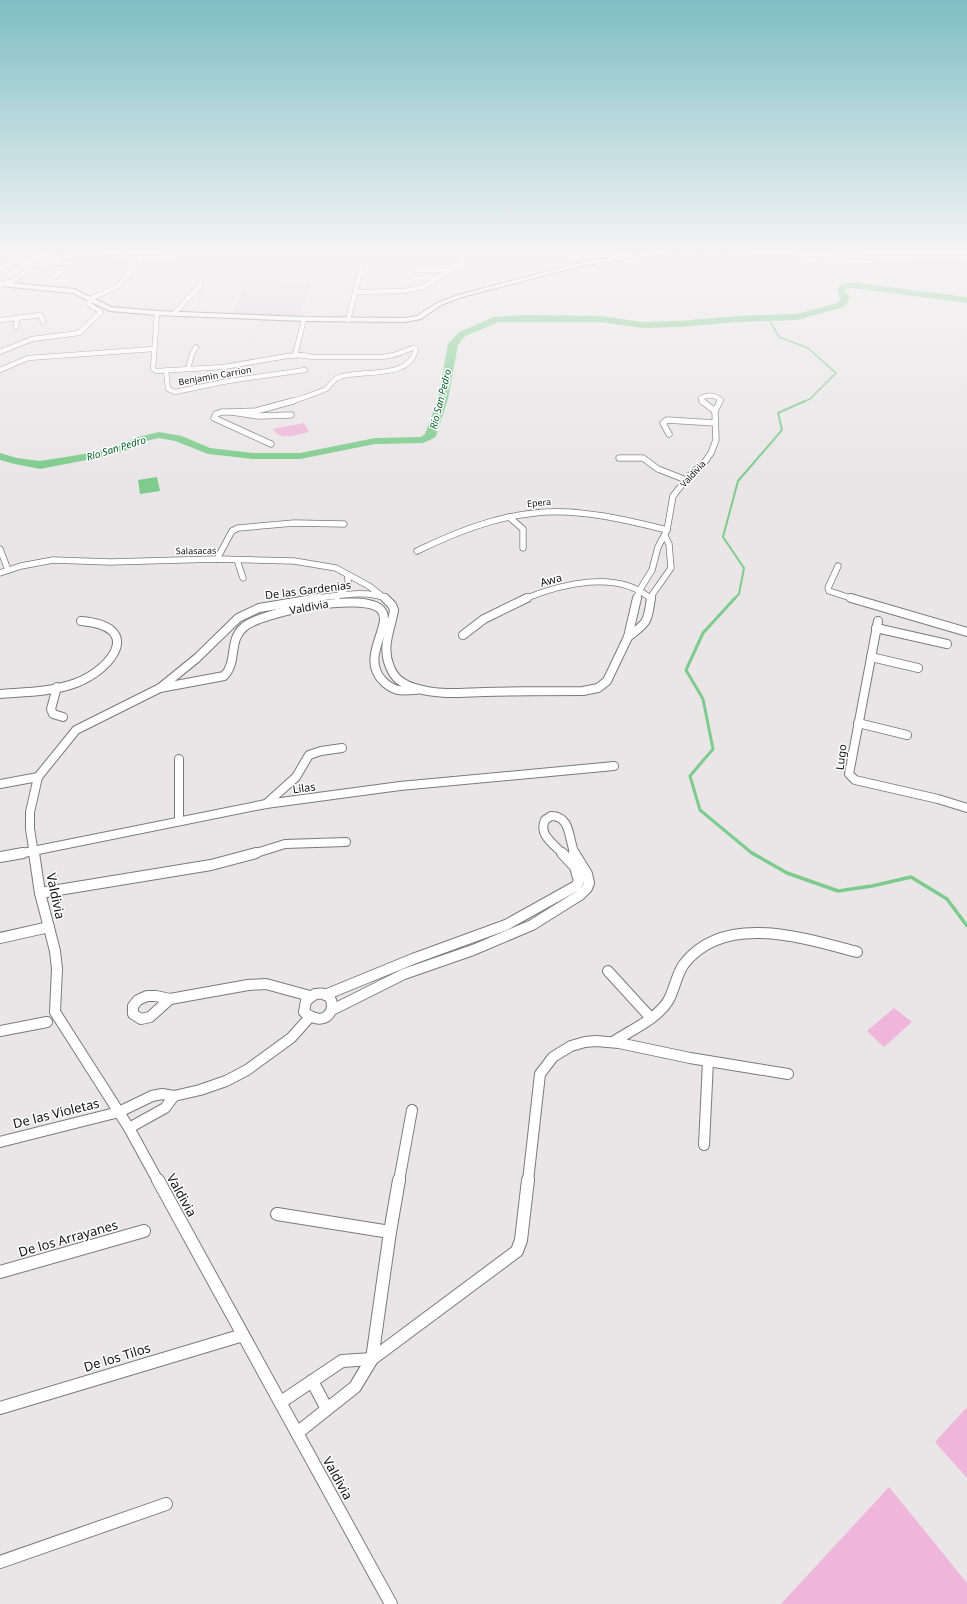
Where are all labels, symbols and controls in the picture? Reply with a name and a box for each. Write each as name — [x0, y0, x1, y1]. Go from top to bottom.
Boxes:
street label: Benjamin Carrion — [177, 363, 252, 388]
water label: Río San Pedro — [426, 367, 454, 431]
water label: Río San Pedro — [85, 432, 148, 464]
street label: Valdivia — [677, 457, 708, 490]
street label: Epera — [526, 495, 552, 510]
street label: Salasacas — [176, 544, 216, 557]
street label: Awa — [538, 569, 563, 590]
street label: De las Gardenias — [264, 577, 352, 602]
street label: Valdivia — [288, 596, 330, 617]
street label: Lugo — [831, 743, 850, 771]
street label: Lilas — [292, 778, 316, 797]
street label: Valdivia — [42, 871, 70, 921]
street label: De las Violetas — [11, 1094, 101, 1132]
street label: Valdivia — [163, 1170, 201, 1220]
street label: De los Arrayanes — [16, 1215, 120, 1261]
street label: De los Tilos — [81, 1338, 153, 1376]
street label: Valdivia — [319, 1453, 357, 1503]

